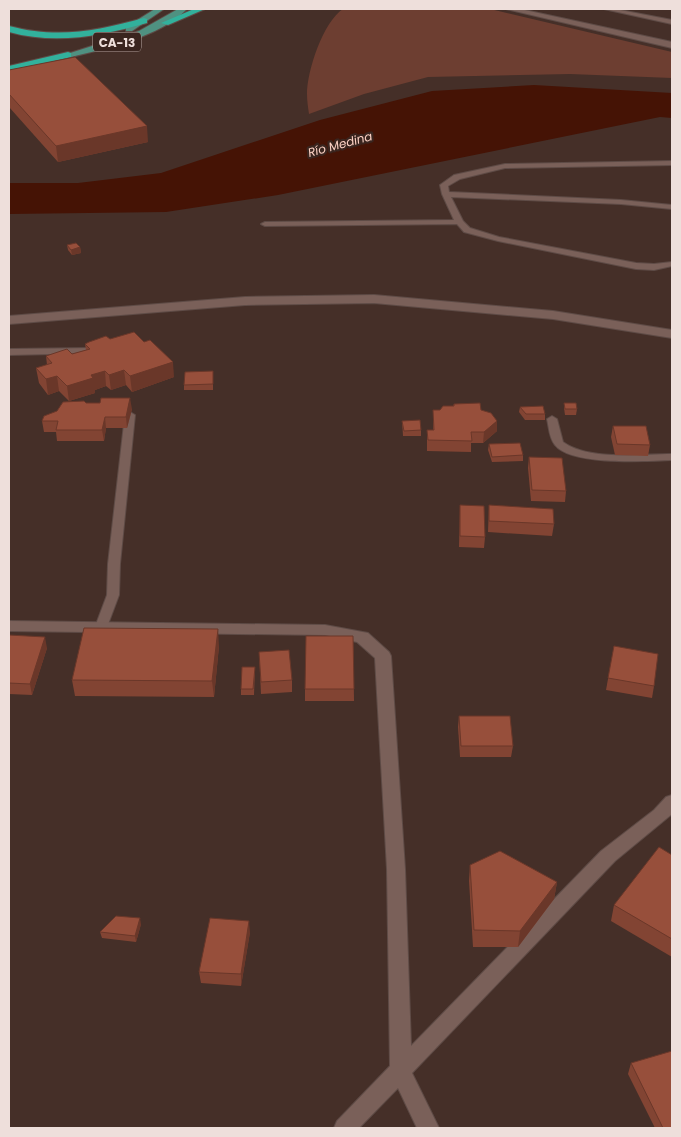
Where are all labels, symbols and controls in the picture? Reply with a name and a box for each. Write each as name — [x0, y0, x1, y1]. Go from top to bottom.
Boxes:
road number: CA-13 — [93, 32, 141, 52]
water label: Río Medina — [306, 127, 374, 161]

